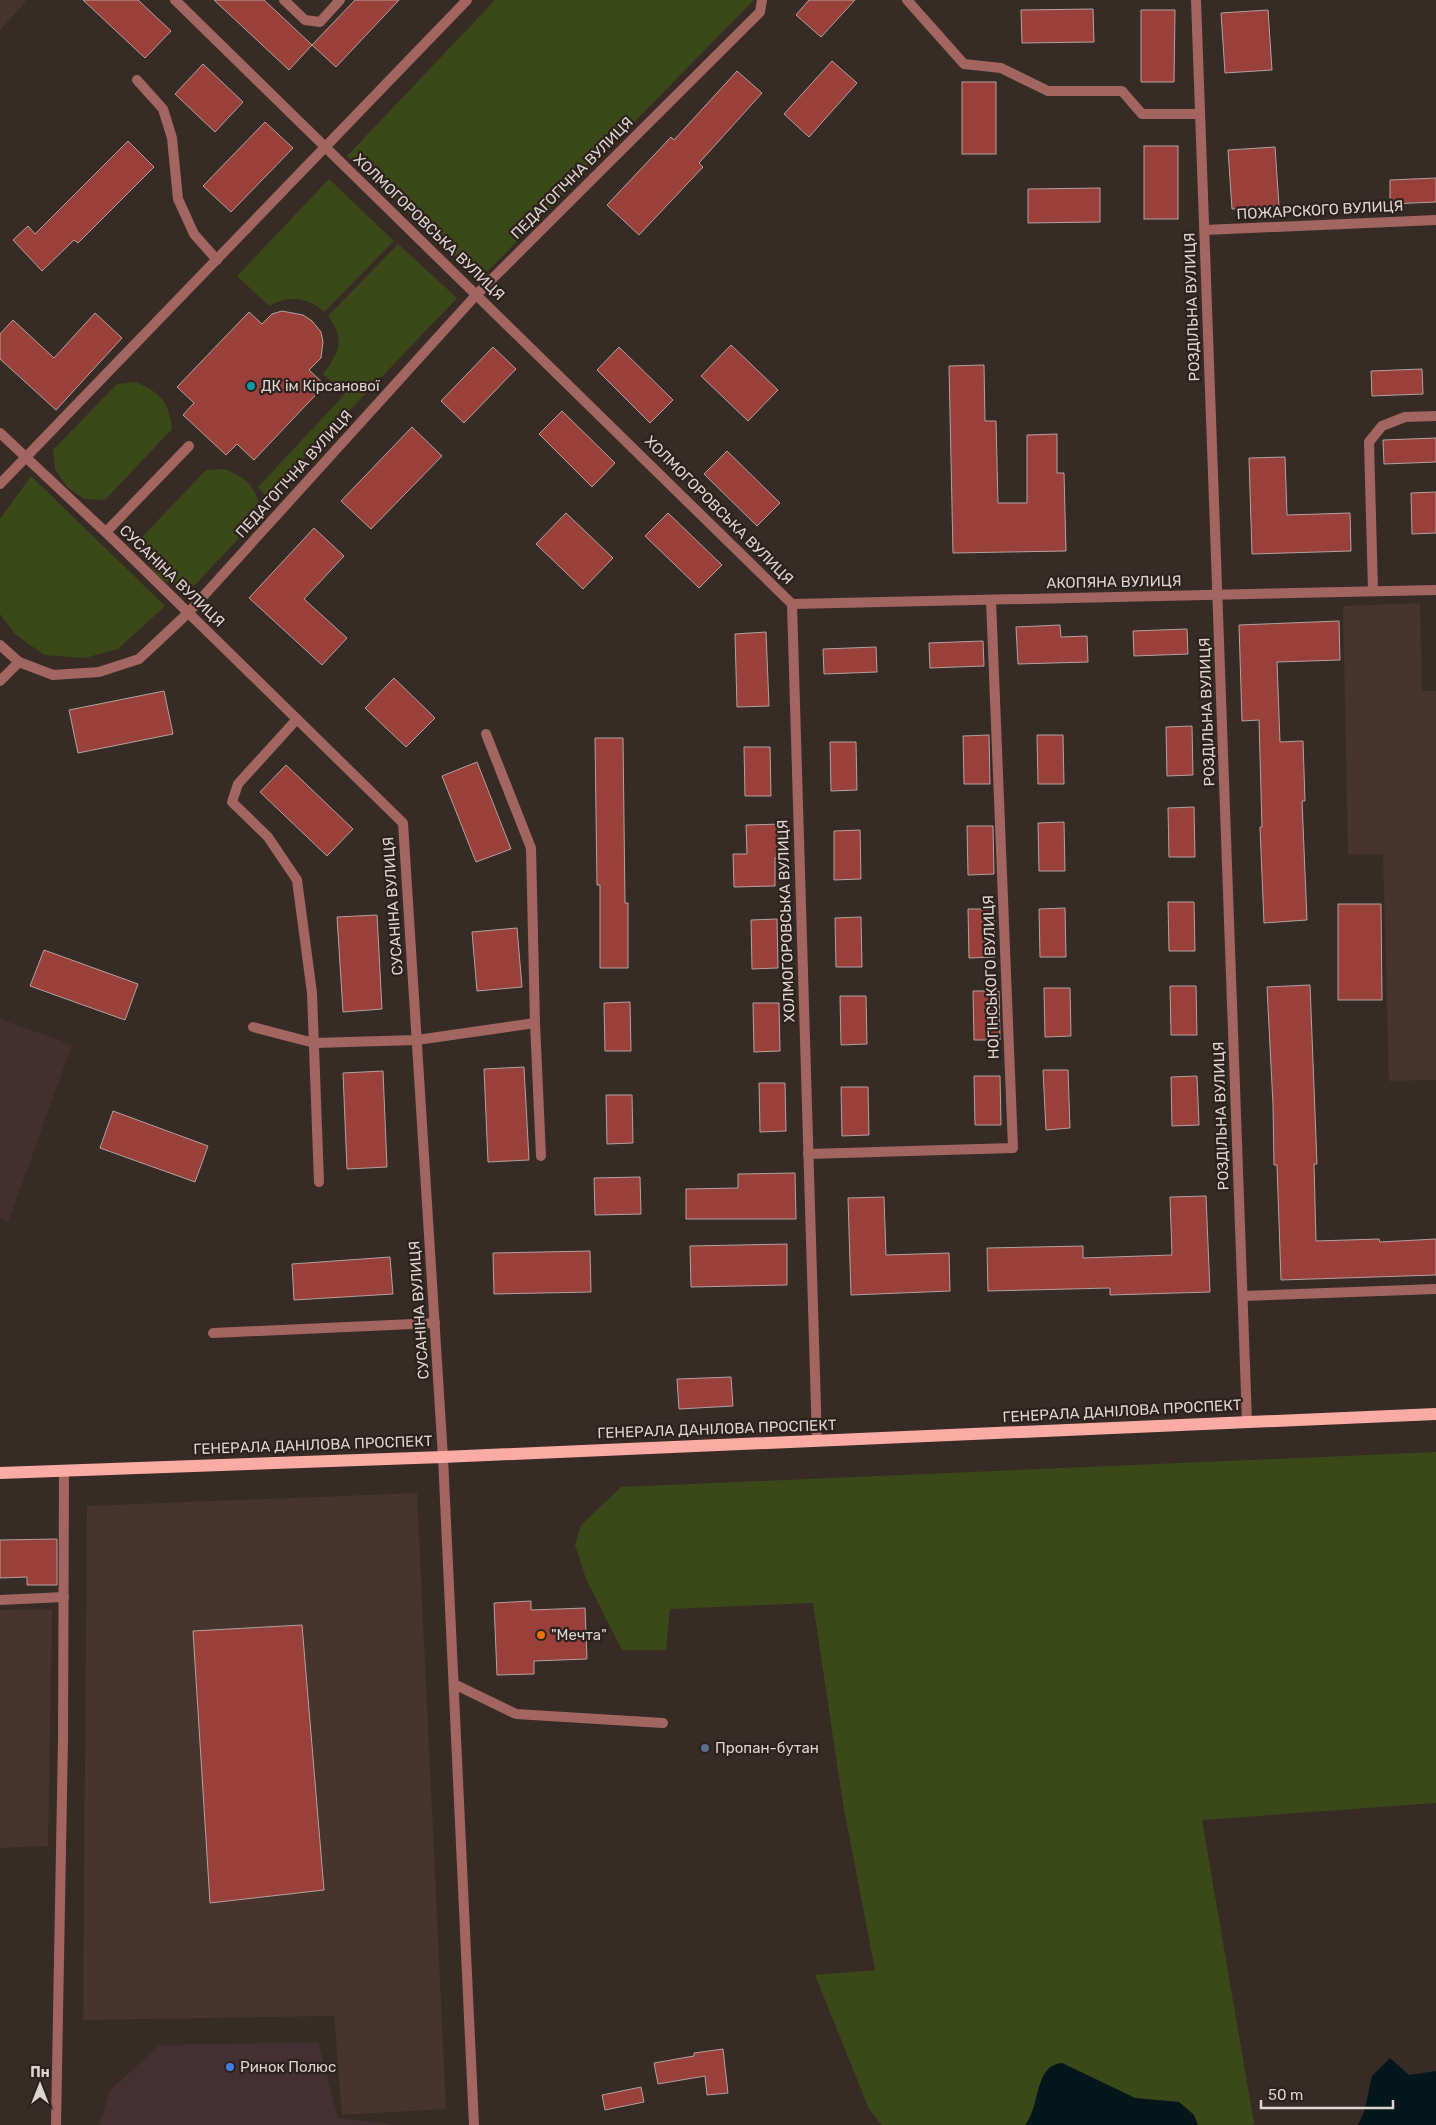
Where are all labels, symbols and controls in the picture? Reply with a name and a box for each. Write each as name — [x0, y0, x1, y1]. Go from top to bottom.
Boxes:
street label: ПЕДАГОГІЧНА ВУЛИЦЯ — [507, 113, 637, 243]
street label: ХОЛМОГОРОВСЬКА ВУЛИЦЯ — [350, 150, 508, 304]
street label: ПОЖАРСКОГО ВУЛИЦЯ — [1236, 197, 1404, 223]
street label: РОЗДІЛЬНА ВУЛИЦЯ — [1180, 232, 1204, 382]
place label: ДК ім Кірсанової — [261, 377, 380, 395]
marker: ДК ім Кірсанової — [245, 380, 257, 392]
street label: ПЕДАГОГІЧНА ВУЛИЦЯ — [232, 406, 356, 542]
street label: ХОЛМОГОРОВСЬКА ВУЛИЦЯ — [641, 432, 797, 588]
street label: СУСАНІНА ВУЛИЦЯ — [116, 521, 228, 631]
street label: АКОПЯНА ВУЛИЦЯ — [1046, 572, 1182, 592]
street label: РОЗДІЛЬНА ВУЛИЦЯ — [1195, 637, 1219, 787]
street label: ХОЛМОГОРОВСЬКА ВУЛИЦЯ — [773, 819, 799, 1023]
street label: СУСАНІНА ВУЛИЦЯ — [379, 836, 407, 976]
street label: НОГІНСЬКОГО ВУЛИЦЯ — [979, 895, 1003, 1059]
street label: РОЗДІЛЬНА ВУЛИЦЯ — [1209, 1041, 1233, 1191]
street label: СУСАНІНА ВУЛИЦЯ — [405, 1240, 433, 1380]
street label: ГЕНЕРАЛА ДАНІЛОВА ПРОСПЕКТ — [1002, 1396, 1242, 1426]
street label: ГЕНЕРАЛА ДАНІЛОВА ПРОСПЕКТ — [597, 1416, 837, 1442]
street label: ГЕНЕРАЛА ДАНІЛОВА ПРОСПЕКТ — [193, 1432, 433, 1458]
place label: "Мечта" — [551, 1626, 607, 1644]
marker: "Мечта" — [535, 1629, 547, 1641]
place label: Пропан-бутан — [715, 1739, 819, 1757]
marker: Пропан-бутан — [699, 1742, 711, 1754]
place label: Ринок Полюс — [240, 2058, 336, 2076]
north arrow — [15, 2060, 65, 2110]
marker: Ринок Полюс — [224, 2061, 236, 2073]
text: Пн — [30, 2064, 50, 2081]
scale bar — [1261, 2078, 1394, 2110]
text: 50 m — [1268, 2086, 1303, 2104]

